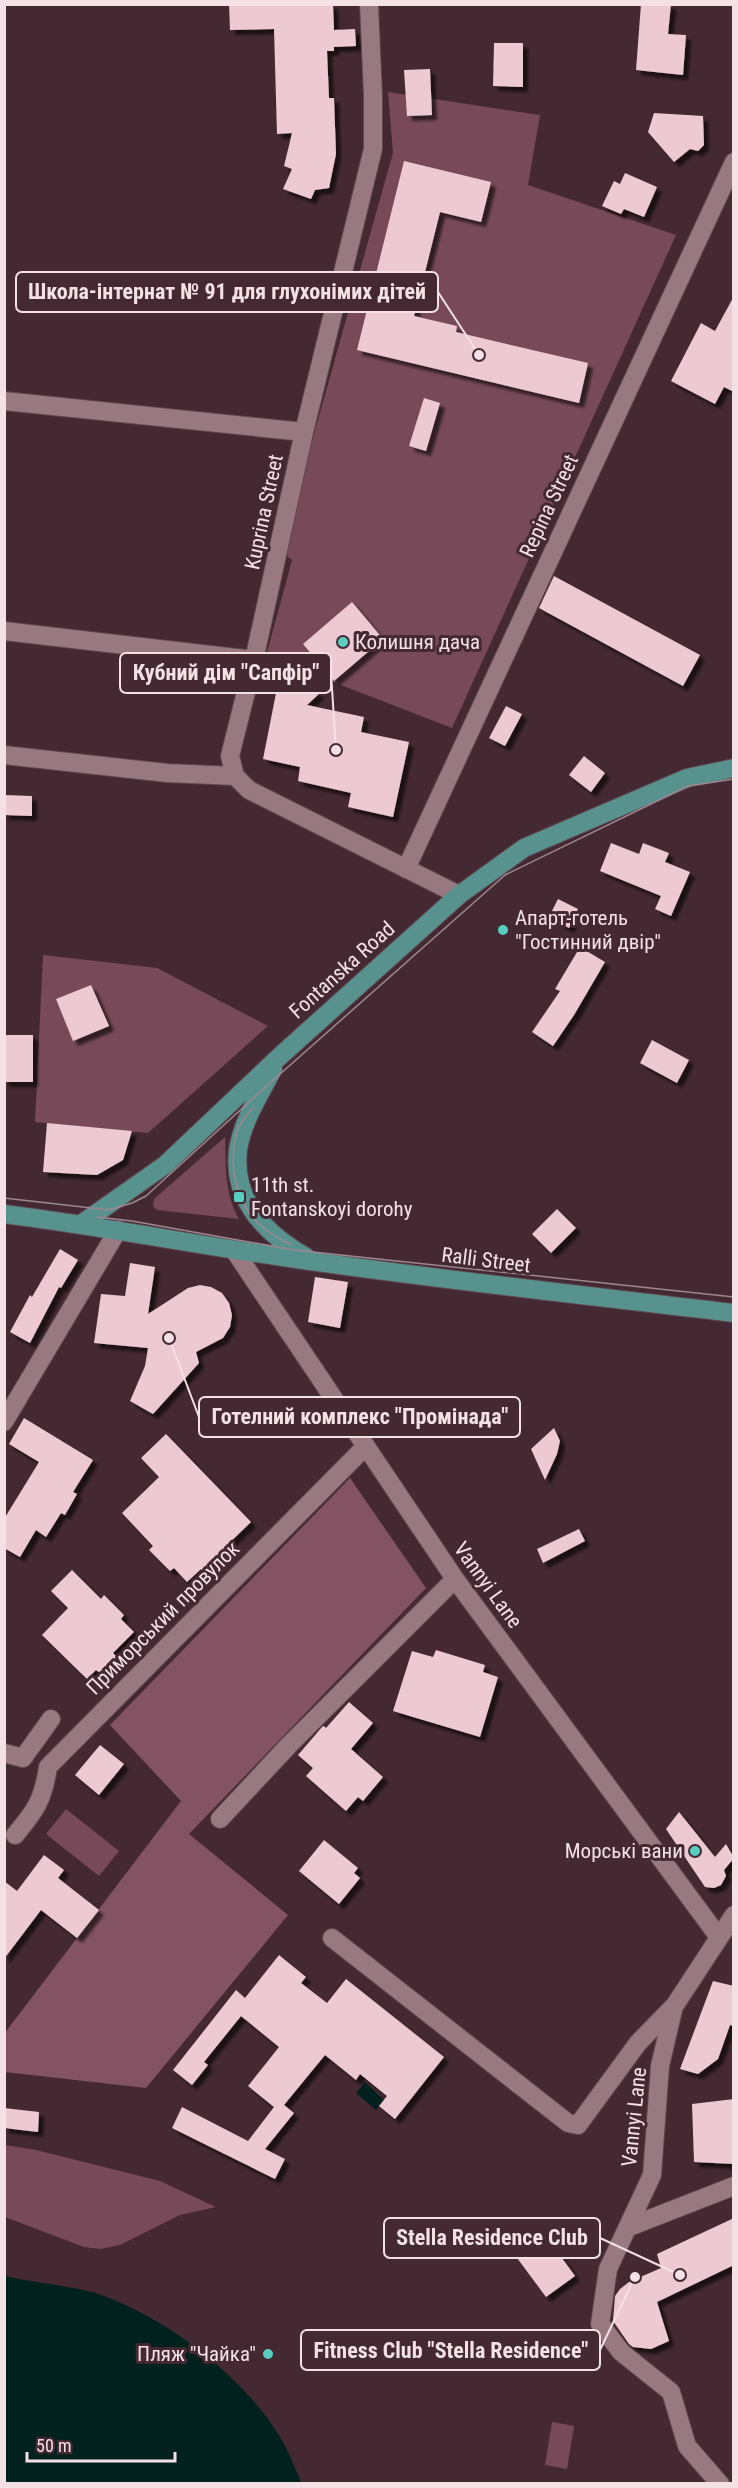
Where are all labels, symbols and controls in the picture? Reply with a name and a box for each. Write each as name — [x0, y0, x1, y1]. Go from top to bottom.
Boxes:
callout: Школа-інтернат № 91 для глухонімих дітей — [16, 272, 438, 312]
text: Школа-інтернат № 91 для глухонімих дітей — [28, 279, 426, 304]
street label: Repina Street — [515, 451, 583, 561]
street label: Kuprina Street — [240, 452, 288, 572]
place label: Колишня дача — [355, 630, 480, 654]
marker: Колишня дача — [336, 635, 350, 649]
callout: Кубний дім "Сапфір" — [120, 653, 331, 693]
text: Кубний дім "Сапфір" — [133, 660, 319, 685]
place label: Апарт-готель "Гостинний двір" — [515, 906, 661, 954]
street label: Fontanska Road — [284, 917, 400, 1023]
marker: Апарт-готель "Гостинний двір" — [496, 923, 510, 937]
place label: 11th st. Fontanskoyi dorohy — [251, 1173, 413, 1221]
marker: 11th st. Fontanskoyi dorohy — [232, 1190, 246, 1204]
street label: Ralli Street — [440, 1243, 532, 1277]
callout: Готелний комплекс "Промінада" — [199, 1397, 520, 1437]
text: Готелний комплекс "Промінада" — [212, 1404, 508, 1429]
street label: Приморський провулок — [82, 1537, 244, 1699]
street label: Vannyi Lane — [449, 1537, 527, 1633]
place label: Морські вани — [565, 1839, 683, 1863]
marker: Морські вани — [688, 1844, 702, 1858]
street label: Vannyi Lane — [617, 2066, 651, 2168]
callout: Stella Residence Club — [384, 2218, 600, 2258]
text: Stella Residence Club — [396, 2225, 588, 2250]
callout: Fitness Club "Stella Residence" — [301, 2330, 600, 2370]
text: Fitness Club "Stella Residence" — [314, 2338, 588, 2363]
place label: Пляж "Чайка" — [137, 2342, 256, 2366]
marker: Пляж "Чайка" — [261, 2347, 275, 2361]
scale bar — [27, 2425, 176, 2463]
text: 50 m — [36, 2435, 71, 2456]

